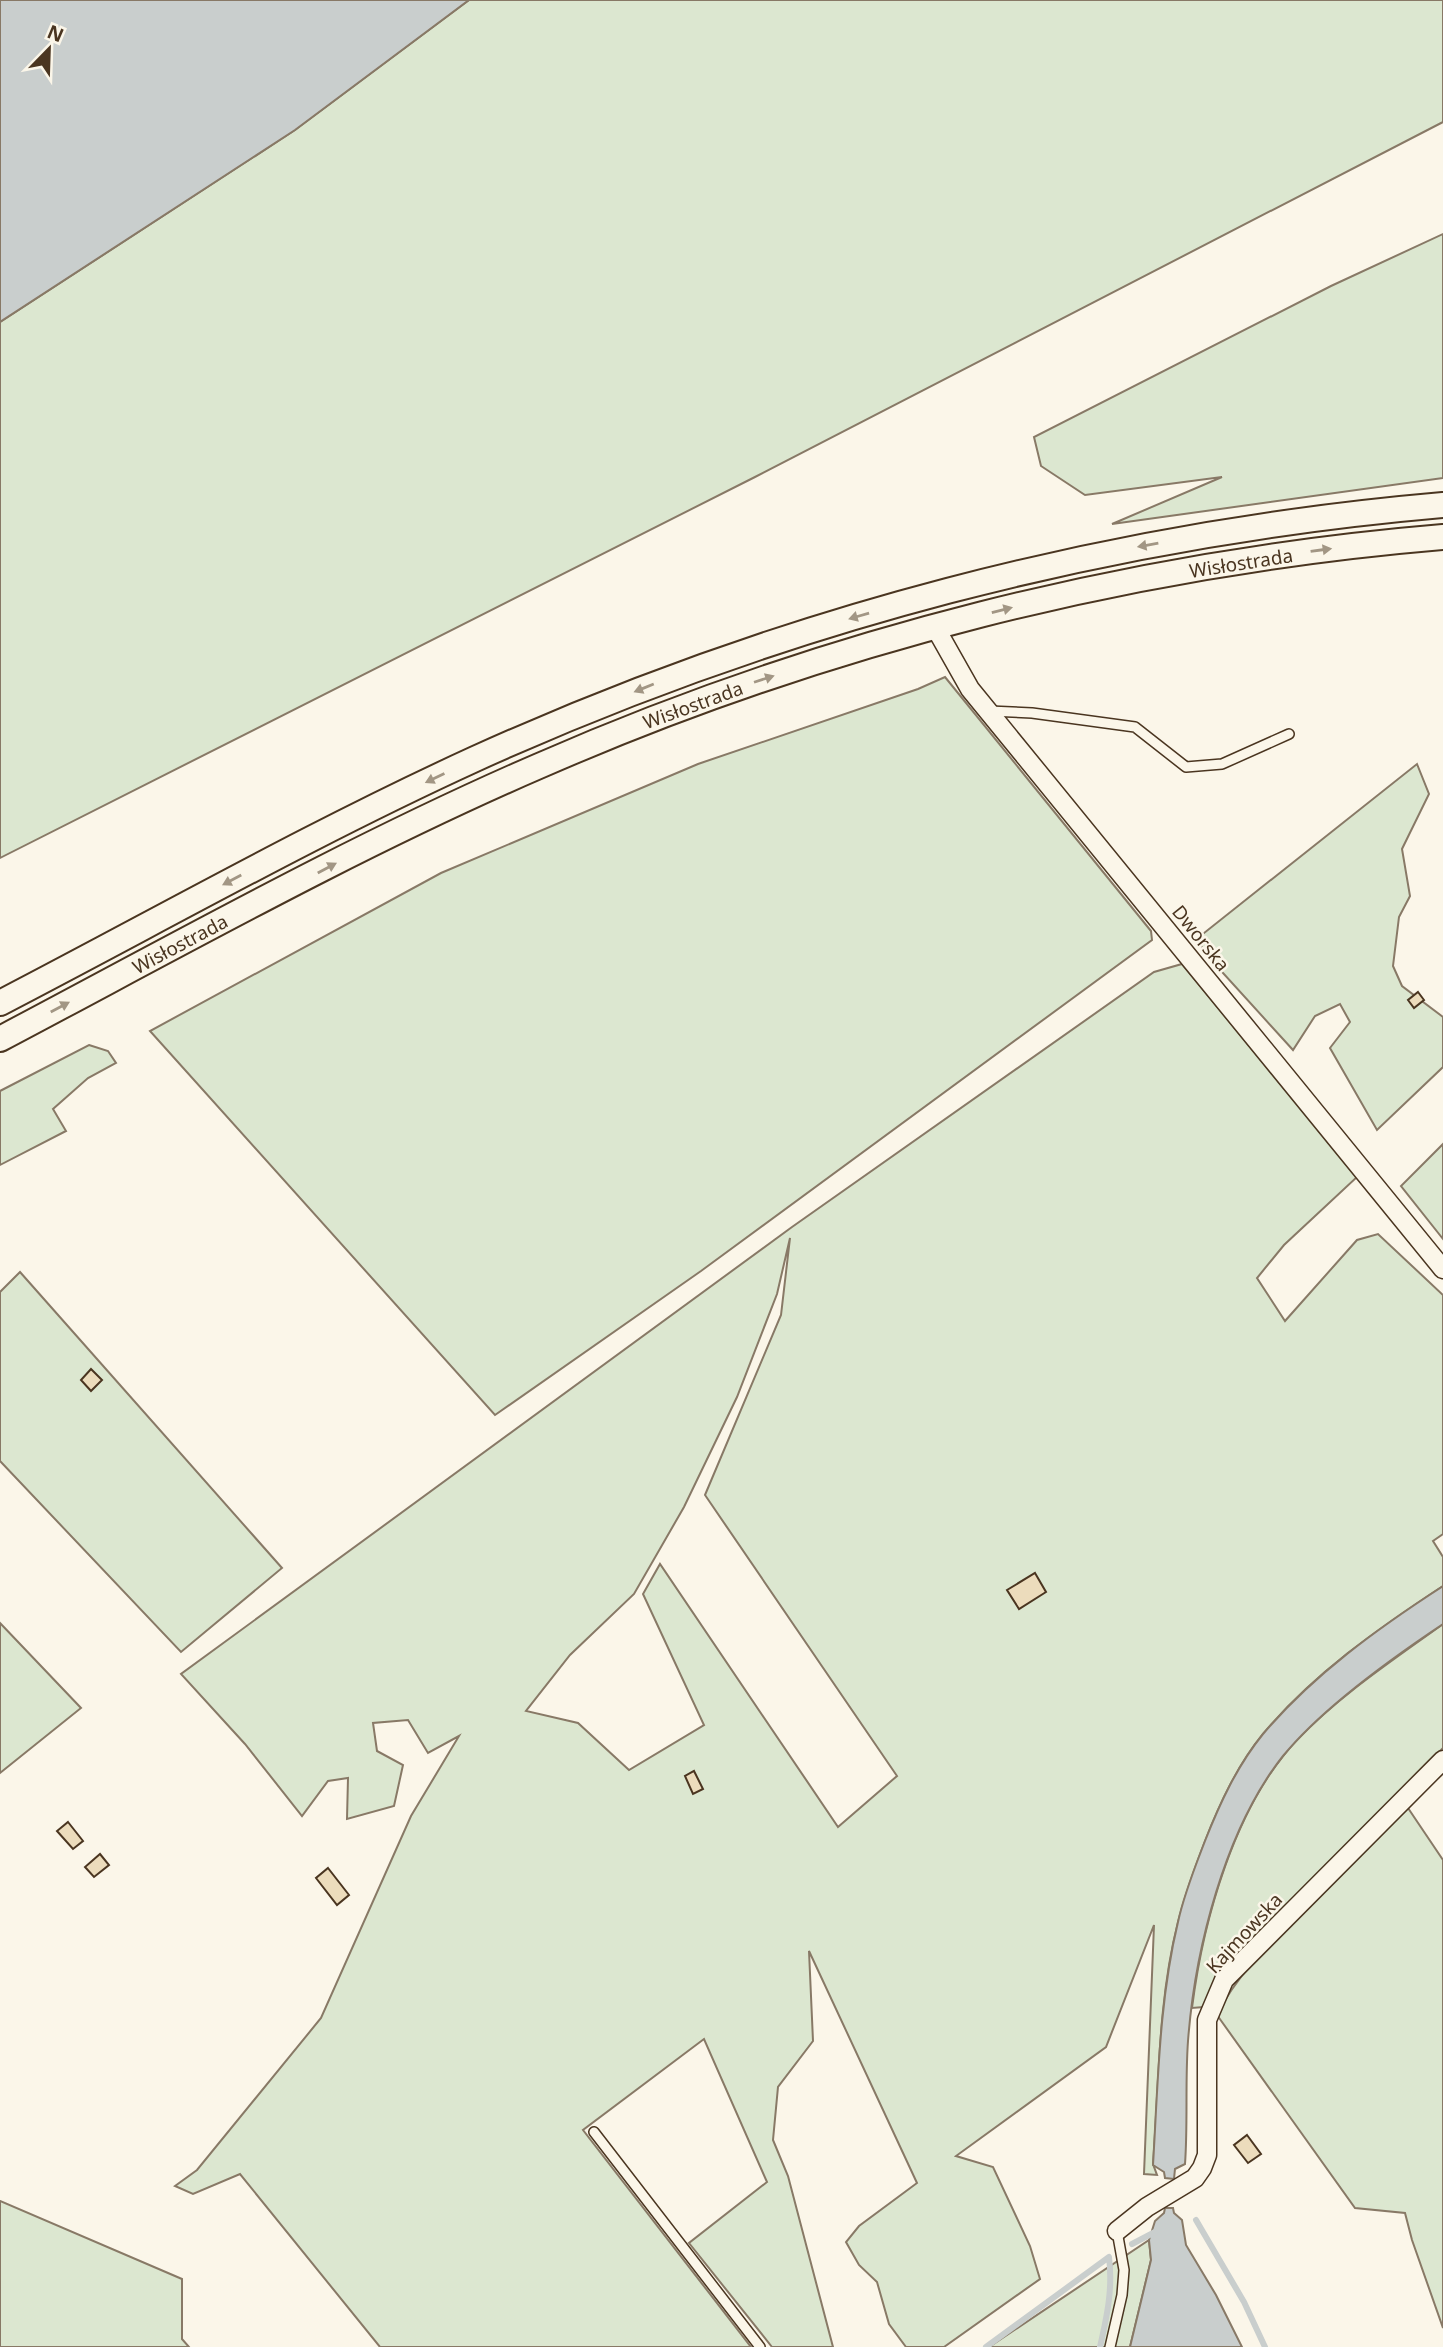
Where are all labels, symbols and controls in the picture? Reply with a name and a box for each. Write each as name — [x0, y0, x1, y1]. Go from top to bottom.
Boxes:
north arrow — [14, 14, 84, 84]
text: N — [43, 18, 68, 48]
one-way arrow — [1137, 540, 1159, 551]
street label: Wisłostrada — [1187, 542, 1295, 584]
one-way arrow — [1310, 545, 1332, 556]
one-way arrow — [991, 604, 1013, 615]
one-way arrow — [849, 611, 870, 621]
one-way arrow — [754, 673, 775, 684]
street label: Wisłostrada — [639, 675, 747, 735]
one-way arrow — [633, 683, 654, 694]
one-way arrow — [425, 773, 445, 784]
one-way arrow — [317, 862, 337, 873]
one-way arrow — [222, 874, 241, 886]
street label: Dworska — [1166, 899, 1236, 977]
street label: Wisłostrada — [128, 908, 232, 980]
one-way arrow — [51, 1002, 71, 1014]
street label: Kajmowska — [1200, 1887, 1288, 1979]

